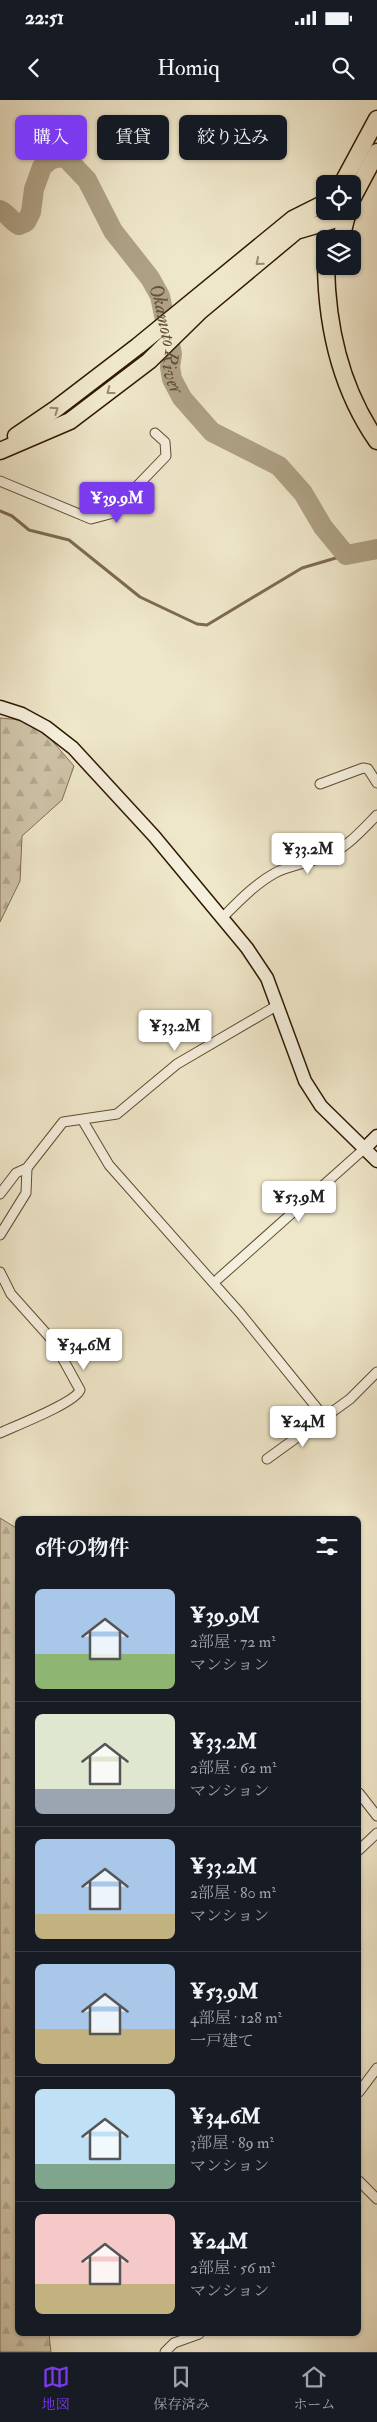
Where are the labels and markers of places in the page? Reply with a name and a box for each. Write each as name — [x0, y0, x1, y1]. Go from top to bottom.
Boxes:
pin: ¥39.9M — [76, 482, 158, 524]
pin: ¥33.2M — [267, 832, 349, 875]
pin: ¥33.2M — [134, 1010, 216, 1052]
pin: ¥53.9M — [258, 1180, 340, 1223]
pin: ¥34.6M — [43, 1328, 125, 1371]
pin: ¥24M — [273, 1406, 333, 1448]

